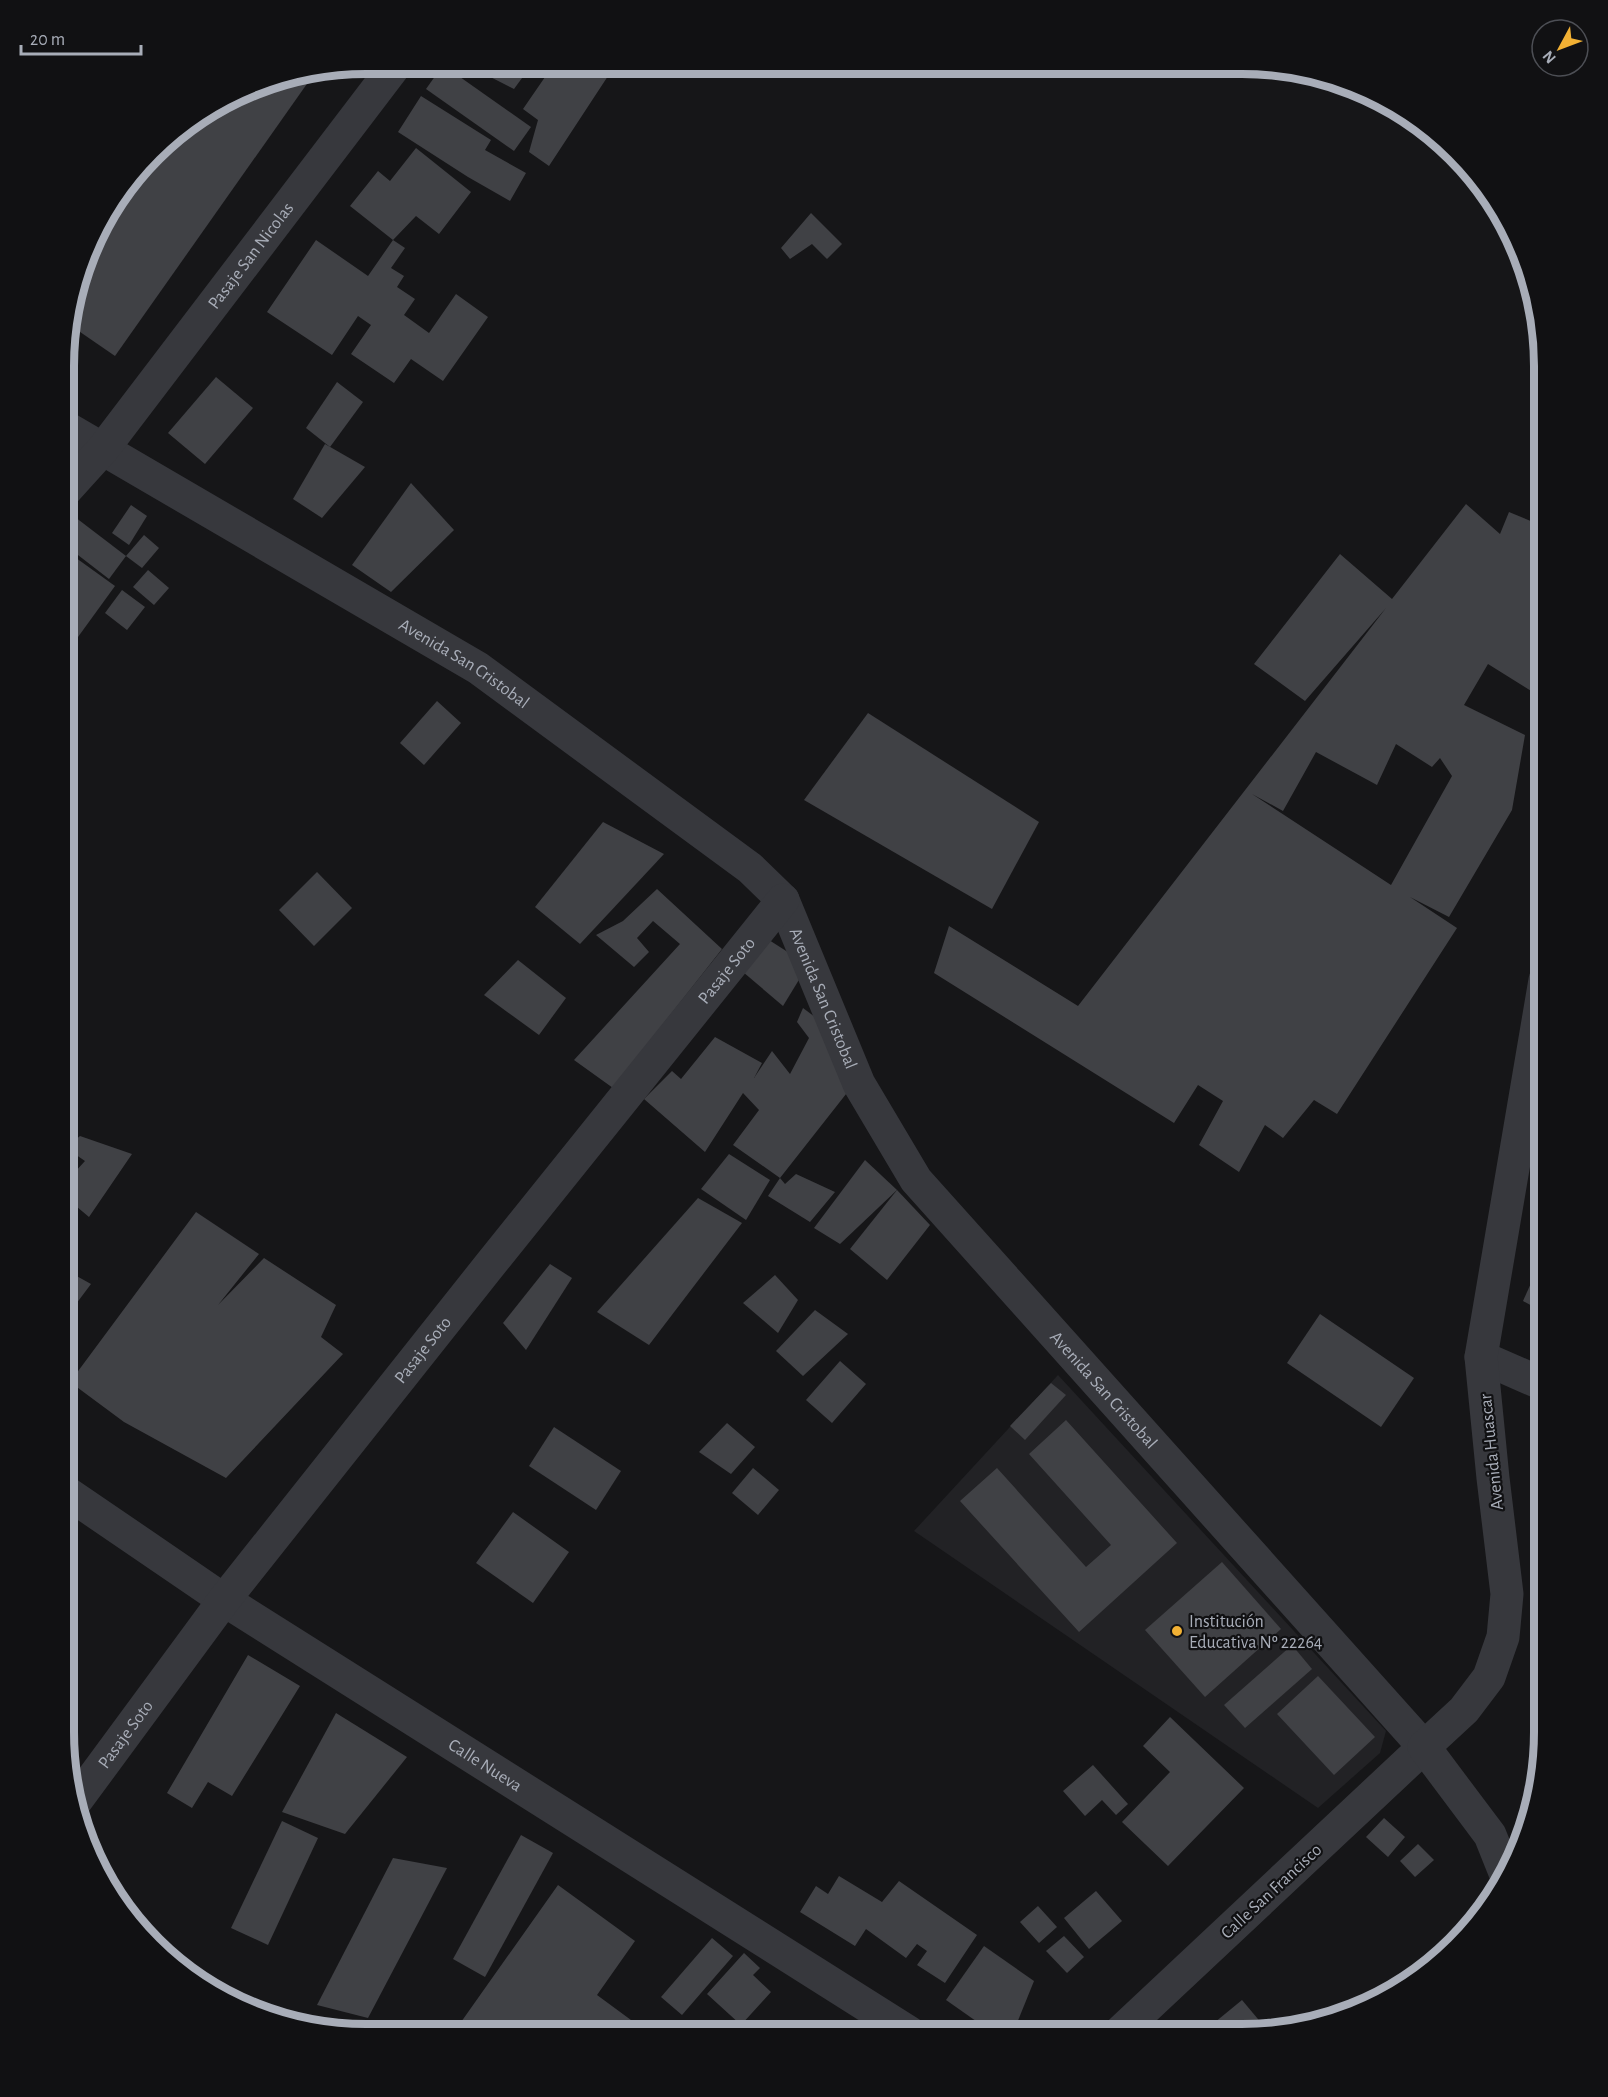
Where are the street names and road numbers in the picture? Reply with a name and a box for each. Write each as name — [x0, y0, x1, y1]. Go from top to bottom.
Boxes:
street label: Pasaje San Nicolas — [205, 199, 297, 313]
street label: Avenida San Cristobal — [396, 616, 532, 712]
street label: Avenida San Cristobal — [786, 925, 860, 1072]
street label: Pasaje Soto — [695, 934, 759, 1008]
street label: Pasaje Soto — [391, 1314, 455, 1387]
street label: Avenida San Cristobal — [1046, 1328, 1160, 1453]
street label: Avenida Huascar — [1477, 1393, 1507, 1511]
street label: Pasaje Soto — [95, 1697, 157, 1772]
street label: Calle Nueva — [445, 1736, 525, 1796]
street label: Calle San Francisco — [1218, 1841, 1326, 1943]

